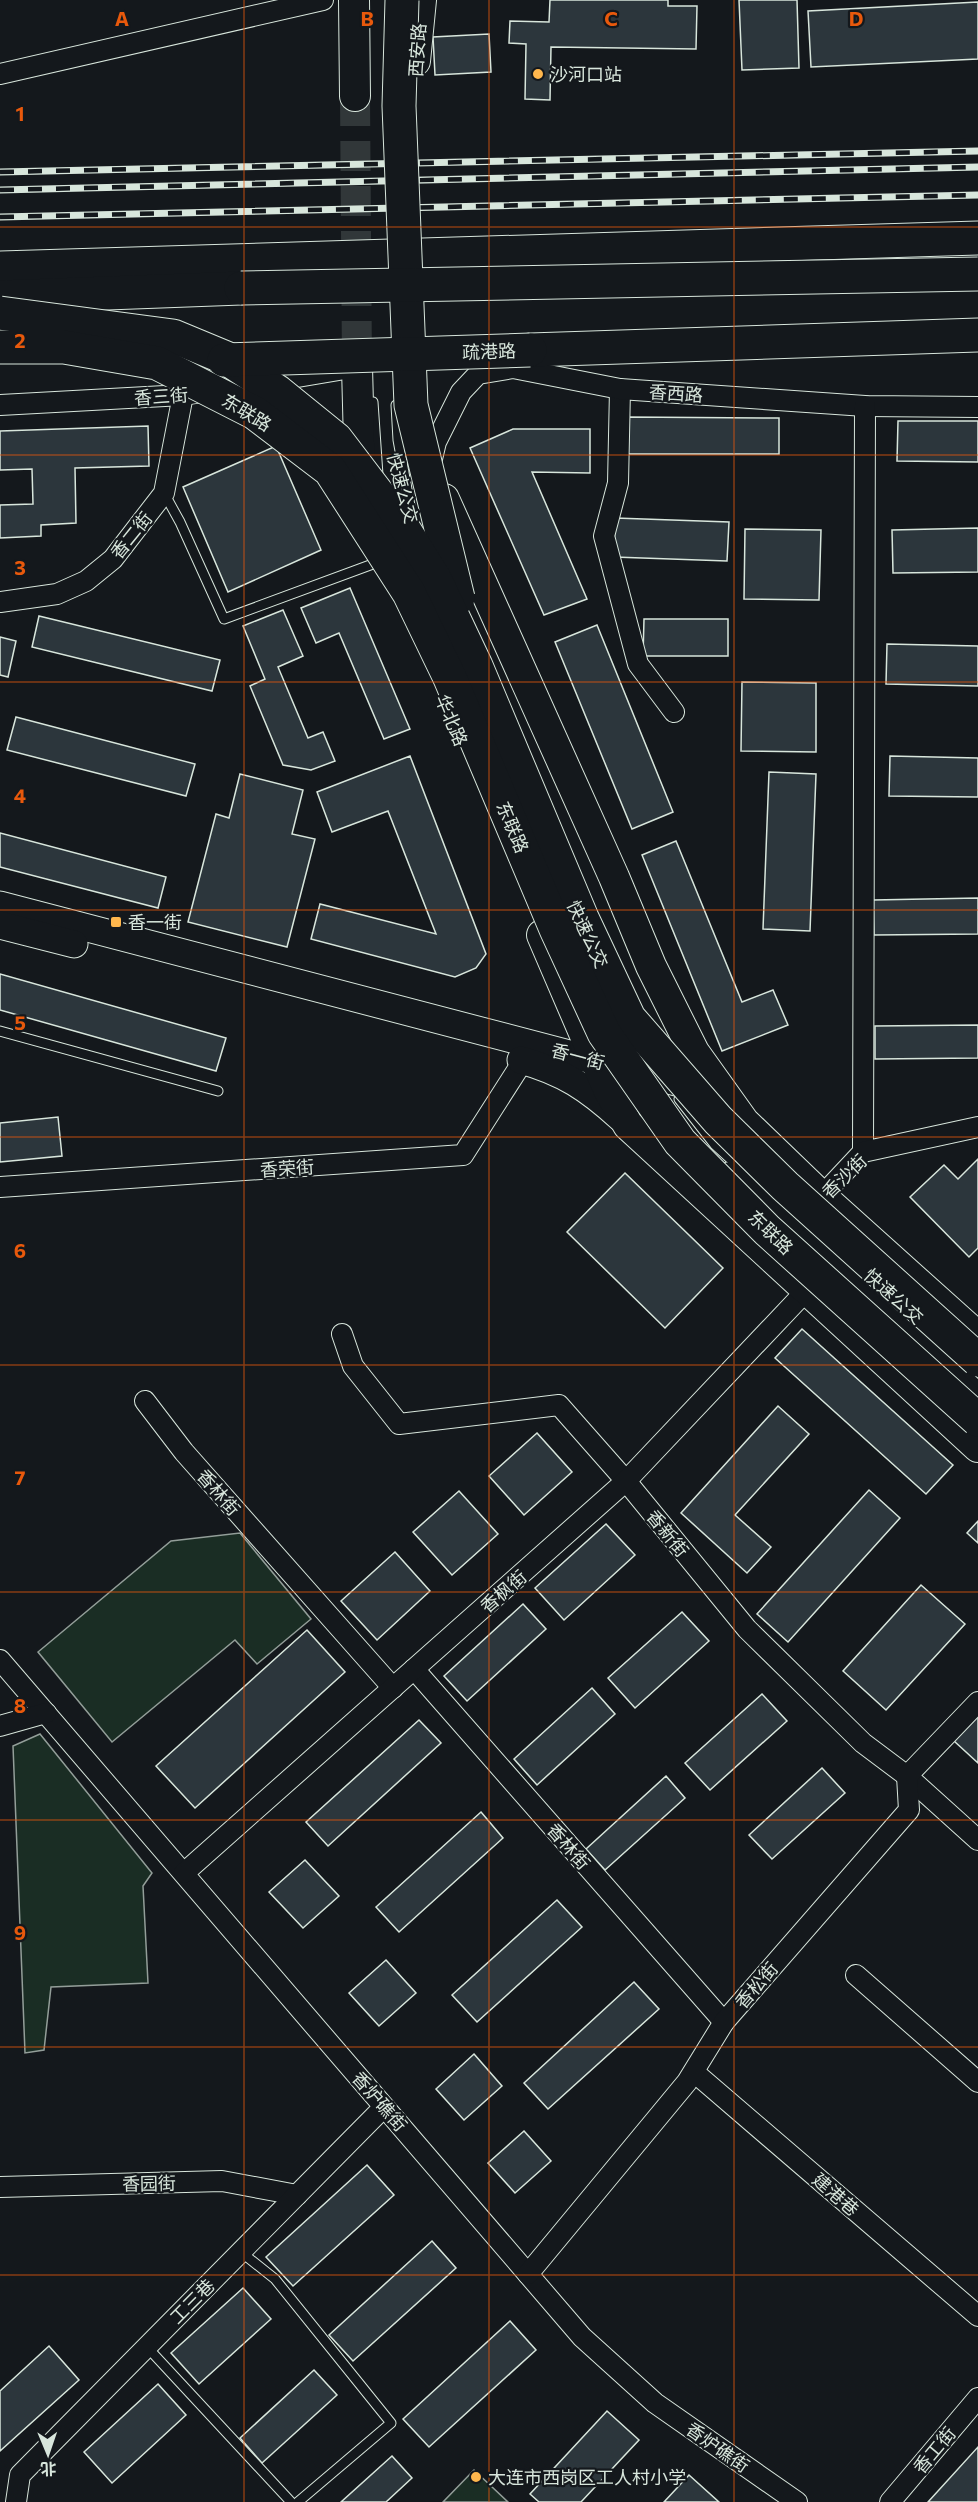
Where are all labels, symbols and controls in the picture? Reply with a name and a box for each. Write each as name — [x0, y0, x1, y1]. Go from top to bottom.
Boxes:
text: A — [115, 6, 129, 30]
text: B — [360, 6, 374, 30]
text: C — [604, 6, 618, 30]
text: D — [849, 6, 863, 30]
street label: 西安路 — [404, 22, 430, 78]
place label: 沙河口站 — [550, 63, 622, 85]
marker: 沙河口站 — [531, 67, 545, 81]
text: 1 — [15, 101, 25, 125]
text: 2 — [14, 328, 26, 352]
street label: 疏港路 — [462, 339, 516, 363]
street label: 香西路 — [648, 380, 704, 406]
street label: 香三街 — [133, 383, 189, 409]
street label: 东联路 — [218, 389, 276, 435]
street label: 快速公交 — [383, 450, 423, 526]
street label: 香二街 — [105, 507, 157, 563]
text: 3 — [14, 555, 26, 579]
street label: 华北路 — [431, 691, 473, 749]
text: 4 — [14, 783, 26, 807]
street label: 东联路 — [492, 798, 534, 856]
street label: 快速公交 — [563, 897, 613, 971]
place label: 香一街 — [128, 911, 182, 933]
marker: 香一街 — [109, 915, 123, 929]
text: 5 — [14, 1010, 26, 1034]
street label: 香一街 — [549, 1038, 607, 1074]
street label: 香沙街 — [817, 1149, 871, 1203]
street label: 香荣街 — [259, 1155, 315, 1181]
street label: 东联路 — [744, 1205, 798, 1259]
text: 6 — [14, 1238, 26, 1262]
street label: 快速公交 — [860, 1264, 928, 1328]
street label: 香林街 — [193, 1464, 245, 1520]
text: 7 — [15, 1465, 26, 1489]
street label: 香新街 — [642, 1505, 694, 1561]
street label: 香枫街 — [475, 1565, 531, 1617]
text: 8 — [14, 1693, 26, 1717]
street label: 香林街 — [543, 1818, 595, 1874]
text: 9 — [14, 1920, 26, 1944]
street label: 香松街 — [730, 1957, 782, 2013]
street label: 香炉礁街 — [348, 2067, 412, 2135]
street label: 建港巷 — [808, 2168, 864, 2220]
street label: 香园街 — [122, 2172, 176, 2194]
street label: 工三巷 — [165, 2274, 219, 2328]
street label: 香炉礁街 — [682, 2417, 754, 2477]
street label: 香工街 — [908, 2422, 960, 2478]
north arrow — [18, 2424, 78, 2484]
text: 北 — [40, 2460, 57, 2479]
place label: 大连市西岗区工人村小学 — [488, 2466, 686, 2488]
marker: 大连市西岗区工人村小学 — [469, 2470, 483, 2484]

